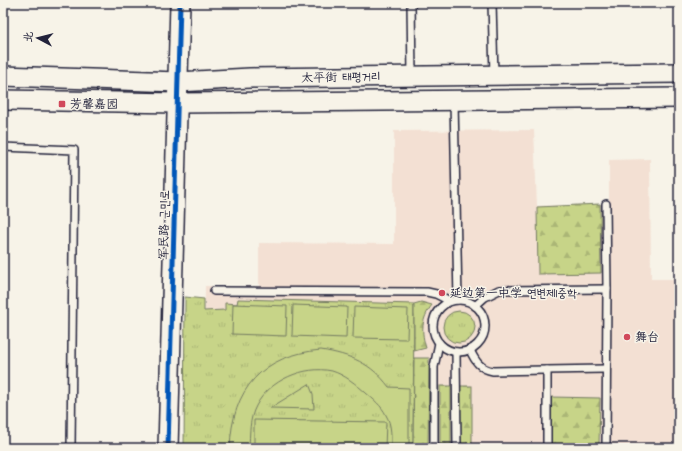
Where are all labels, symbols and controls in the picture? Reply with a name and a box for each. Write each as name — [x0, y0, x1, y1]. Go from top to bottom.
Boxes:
north arrow — [18, 18, 58, 58]
text: 北 — [20, 30, 37, 43]
street label: 太平街 태평거리 — [301, 68, 381, 87]
place label: 芳馨嘉园 — [70, 96, 118, 113]
marker: 芳馨嘉园 — [57, 99, 67, 109]
street label: 军民路 군민로 — [155, 190, 174, 260]
place label: 延边第一中学 연변제1중학 — [450, 285, 577, 302]
marker: 延边第一中学 연변제1중학 — [437, 288, 447, 298]
place label: 舞台 — [635, 329, 659, 346]
marker: 舞台 — [622, 332, 632, 342]

